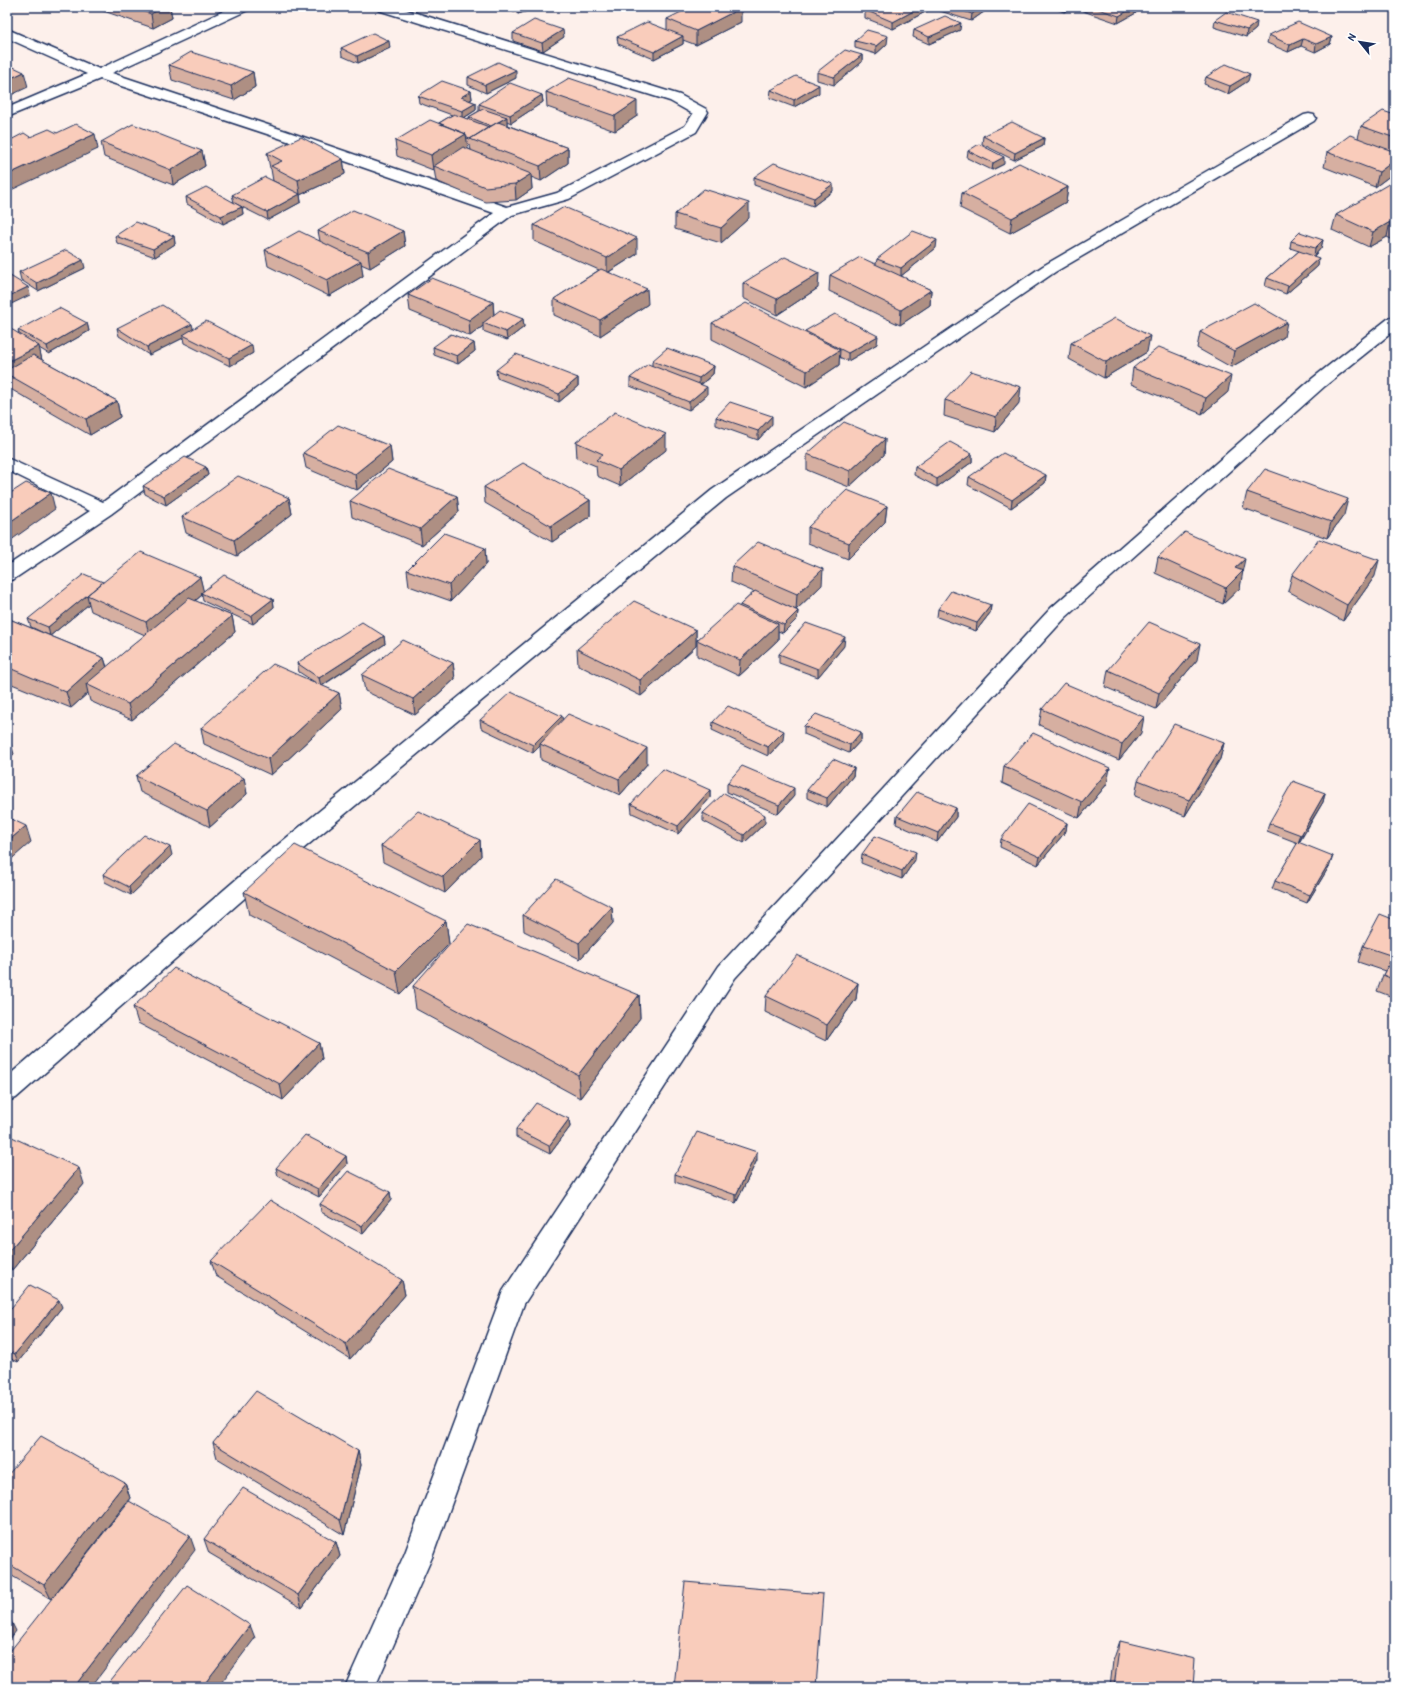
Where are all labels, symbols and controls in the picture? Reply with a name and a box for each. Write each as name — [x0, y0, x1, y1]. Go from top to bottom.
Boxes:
north arrow — [1340, 22, 1380, 62]
text: N — [1344, 31, 1359, 43]

